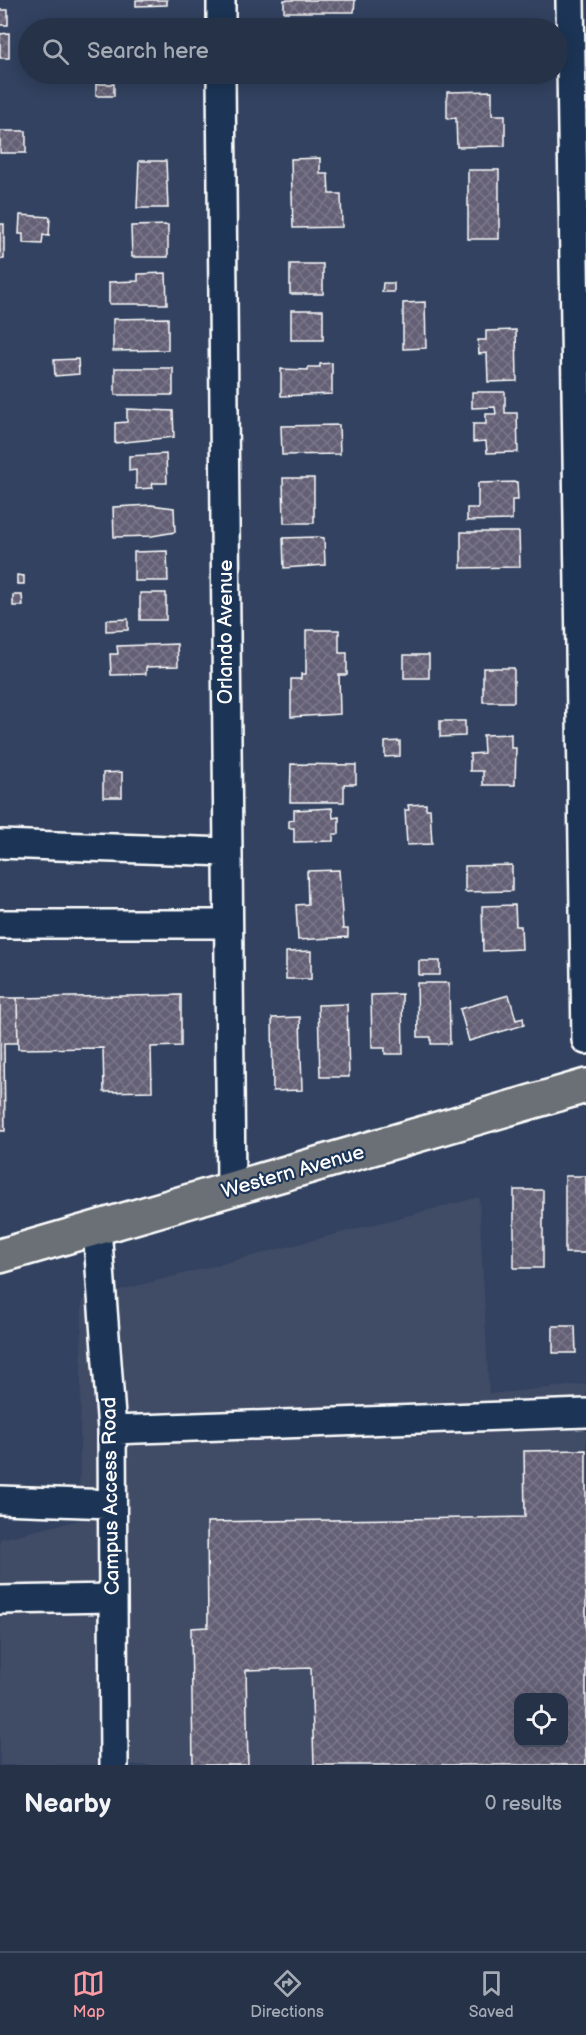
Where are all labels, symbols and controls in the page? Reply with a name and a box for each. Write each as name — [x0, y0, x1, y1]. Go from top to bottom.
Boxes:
search box — [18, 18, 568, 84]
icon: search — [39, 35, 72, 68]
text: Search here — [87, 38, 209, 65]
street label: Orlando Avenue — [214, 560, 238, 704]
street label: Western Avenue — [219, 1140, 367, 1204]
street label: Campus Access Road — [97, 1397, 125, 1595]
map controls — [514, 1693, 568, 1747]
button: locate — [514, 1693, 568, 1747]
text: Nearby — [24, 1789, 111, 1820]
text: 0 results — [485, 1792, 562, 1816]
tab: Map — [72, 1967, 105, 2022]
tab: Directions — [250, 1967, 324, 2022]
tab: Saved — [469, 1967, 514, 2022]

